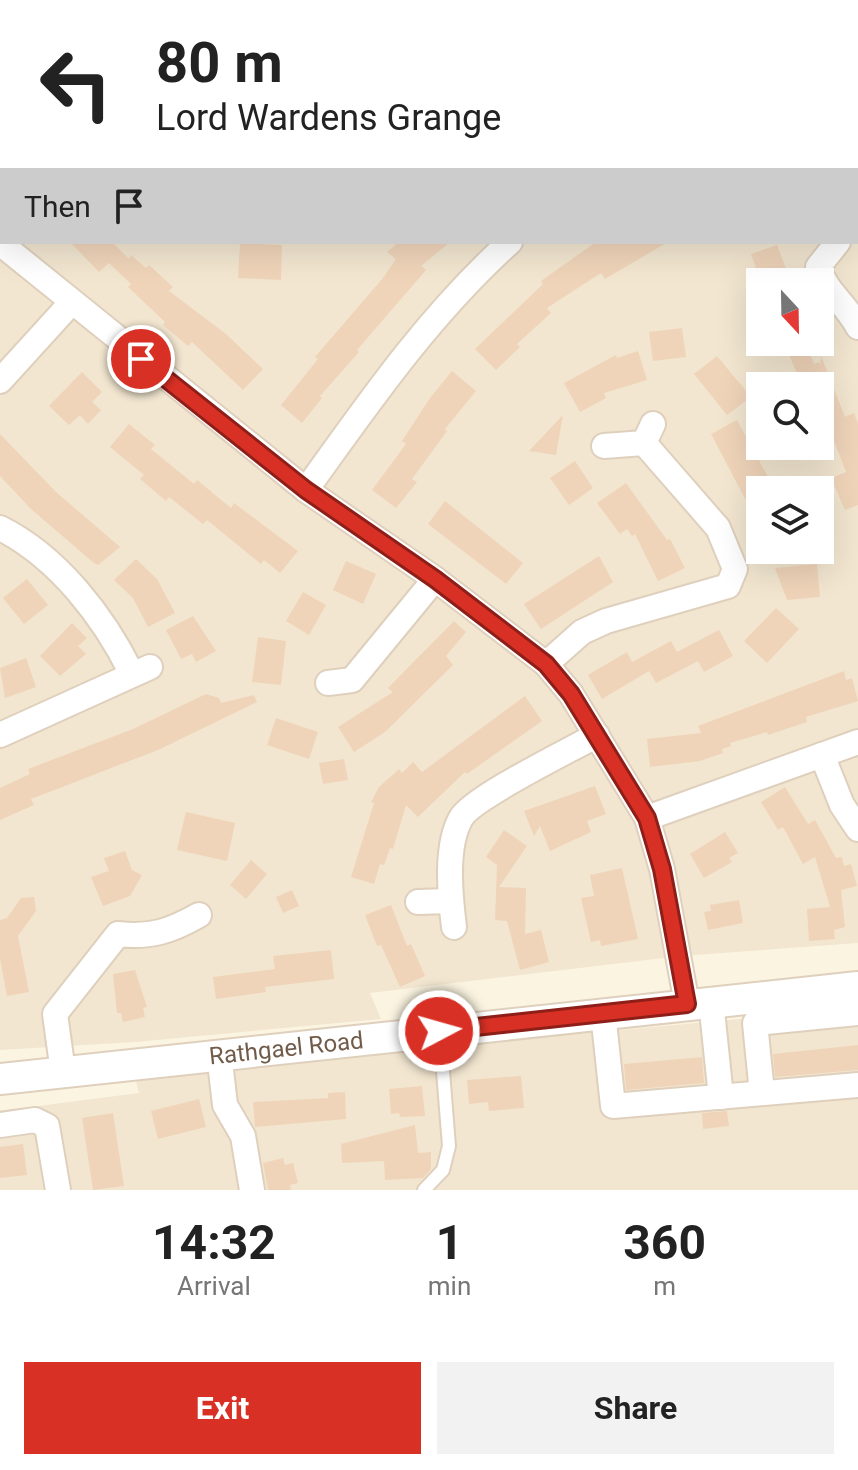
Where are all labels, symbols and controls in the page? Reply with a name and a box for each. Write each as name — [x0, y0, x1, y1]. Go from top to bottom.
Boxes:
text: 80 m — [156, 30, 283, 96]
icon: left — [24, 32, 128, 136]
text: Lord Wardens Grange — [156, 97, 501, 139]
icon: arrive — [107, 184, 151, 228]
text: Then — [24, 189, 91, 224]
north arrow — [746, 268, 834, 356]
map controls — [746, 268, 834, 564]
pin — [107, 325, 175, 393]
icon: arrive — [119, 337, 163, 381]
button: search — [746, 372, 834, 460]
button: layers — [746, 476, 834, 564]
position arrow — [397, 989, 481, 1073]
street label: Rathgael Road — [208, 1026, 365, 1070]
text: 14:32 — [152, 1214, 276, 1271]
text: 1 — [436, 1214, 463, 1271]
text: 360 — [623, 1214, 706, 1271]
text: Arrival — [177, 1271, 251, 1301]
text: min — [428, 1271, 471, 1301]
text: m — [653, 1271, 676, 1301]
button: Exit — [24, 1362, 421, 1454]
button: Share — [437, 1362, 834, 1454]

